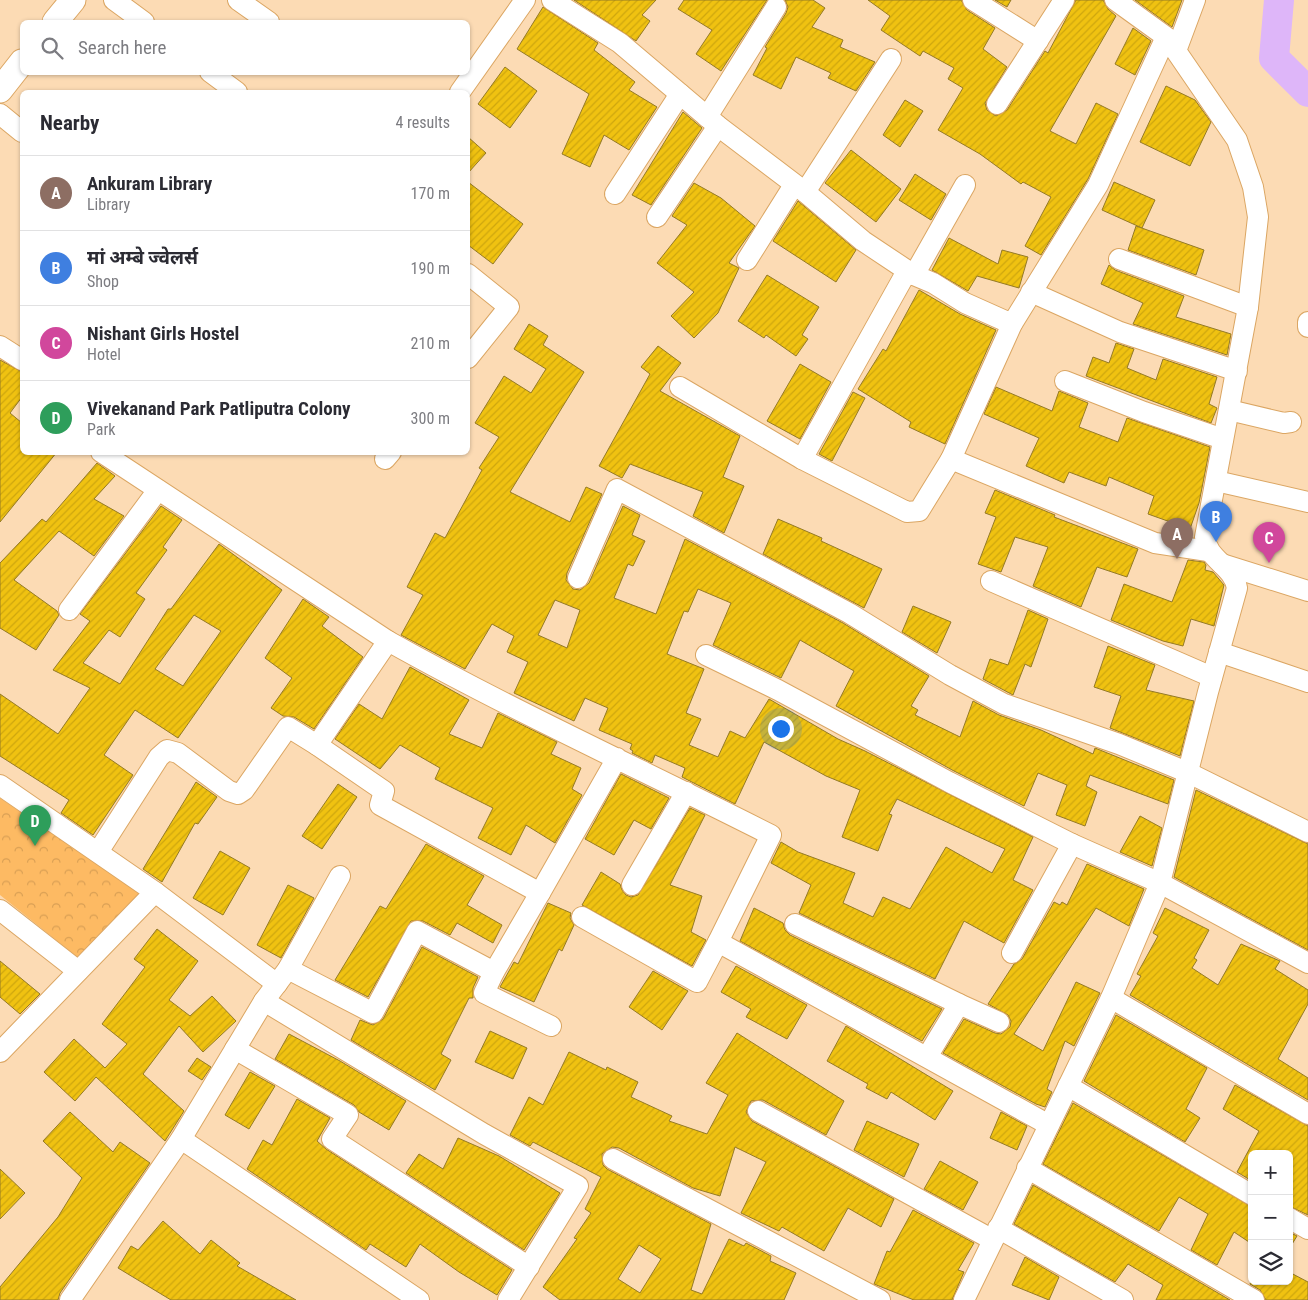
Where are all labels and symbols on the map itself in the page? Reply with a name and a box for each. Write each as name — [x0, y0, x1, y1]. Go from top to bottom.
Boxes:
pin: B — [1200, 501, 1232, 542]
pin: A — [1161, 518, 1193, 559]
pin: C — [1253, 522, 1285, 563]
your location — [768, 716, 794, 742]
pin: D — [19, 805, 51, 846]

